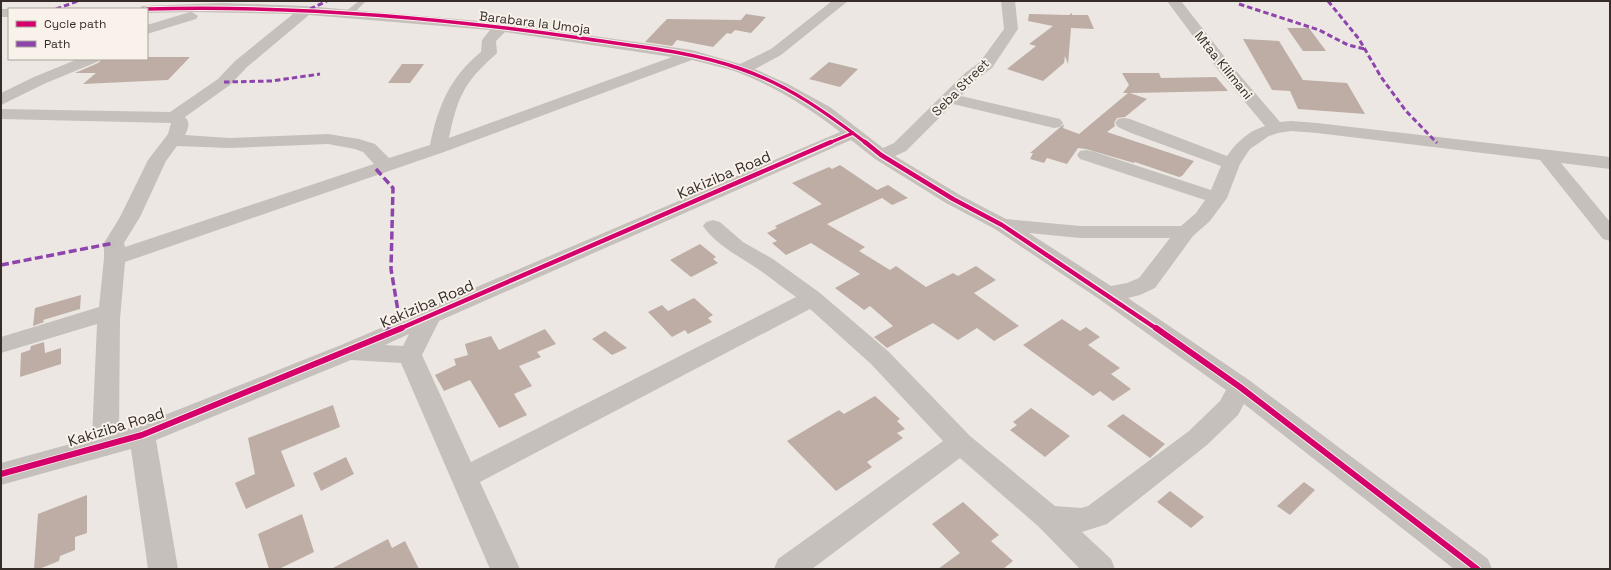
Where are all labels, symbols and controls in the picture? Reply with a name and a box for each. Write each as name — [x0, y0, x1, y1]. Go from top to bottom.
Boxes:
street label: Barabara la Umoja — [478, 7, 592, 38]
legend — [8, 8, 148, 60]
text: Cycle path — [44, 16, 106, 32]
street label: Mtaa Kilimani — [1191, 28, 1256, 103]
text: Path — [44, 36, 70, 52]
street label: Seba Street — [928, 55, 993, 120]
street label: Kakiziba Road — [674, 146, 774, 203]
street label: Kakiziba Road — [377, 275, 477, 332]
street label: Kakiziba Road — [65, 403, 166, 450]

